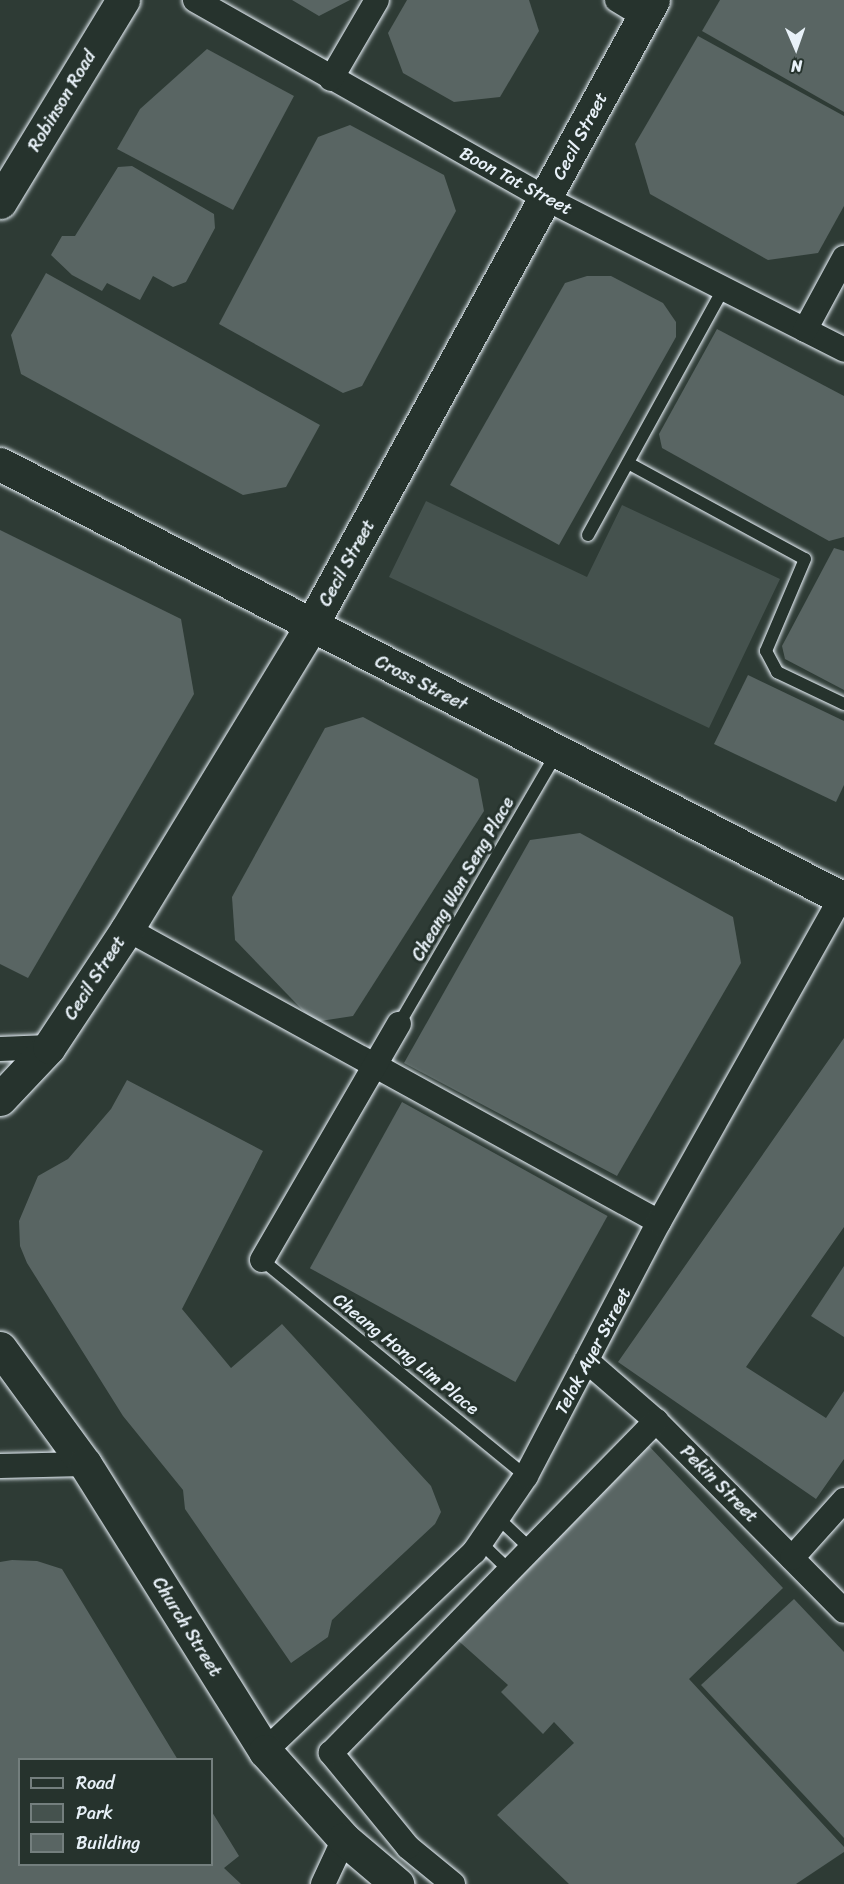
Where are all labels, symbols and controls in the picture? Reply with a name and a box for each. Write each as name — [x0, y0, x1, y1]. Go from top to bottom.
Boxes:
north arrow — [766, 18, 826, 78]
street label: Robinson Road — [23, 47, 101, 155]
text: N — [791, 52, 803, 81]
street label: Cecil Street — [548, 88, 612, 184]
street label: Boon Tat Street — [455, 142, 577, 220]
street label: Cecil Street — [314, 516, 380, 610]
street label: Cross Street — [371, 651, 471, 715]
street label: Cheang Wan Seng Place — [407, 793, 519, 965]
street label: Cecil Street — [60, 932, 130, 1024]
street label: Telok Ayer Street — [550, 1284, 636, 1418]
street label: Cheang Hong Lim Place — [328, 1288, 484, 1420]
street label: Pekin Street — [676, 1441, 762, 1527]
street label: Church Street — [148, 1573, 226, 1681]
legend — [18, 1758, 213, 1866]
text: Road — [76, 1767, 115, 1799]
text: Park — [76, 1797, 113, 1829]
text: Building — [76, 1827, 140, 1859]

